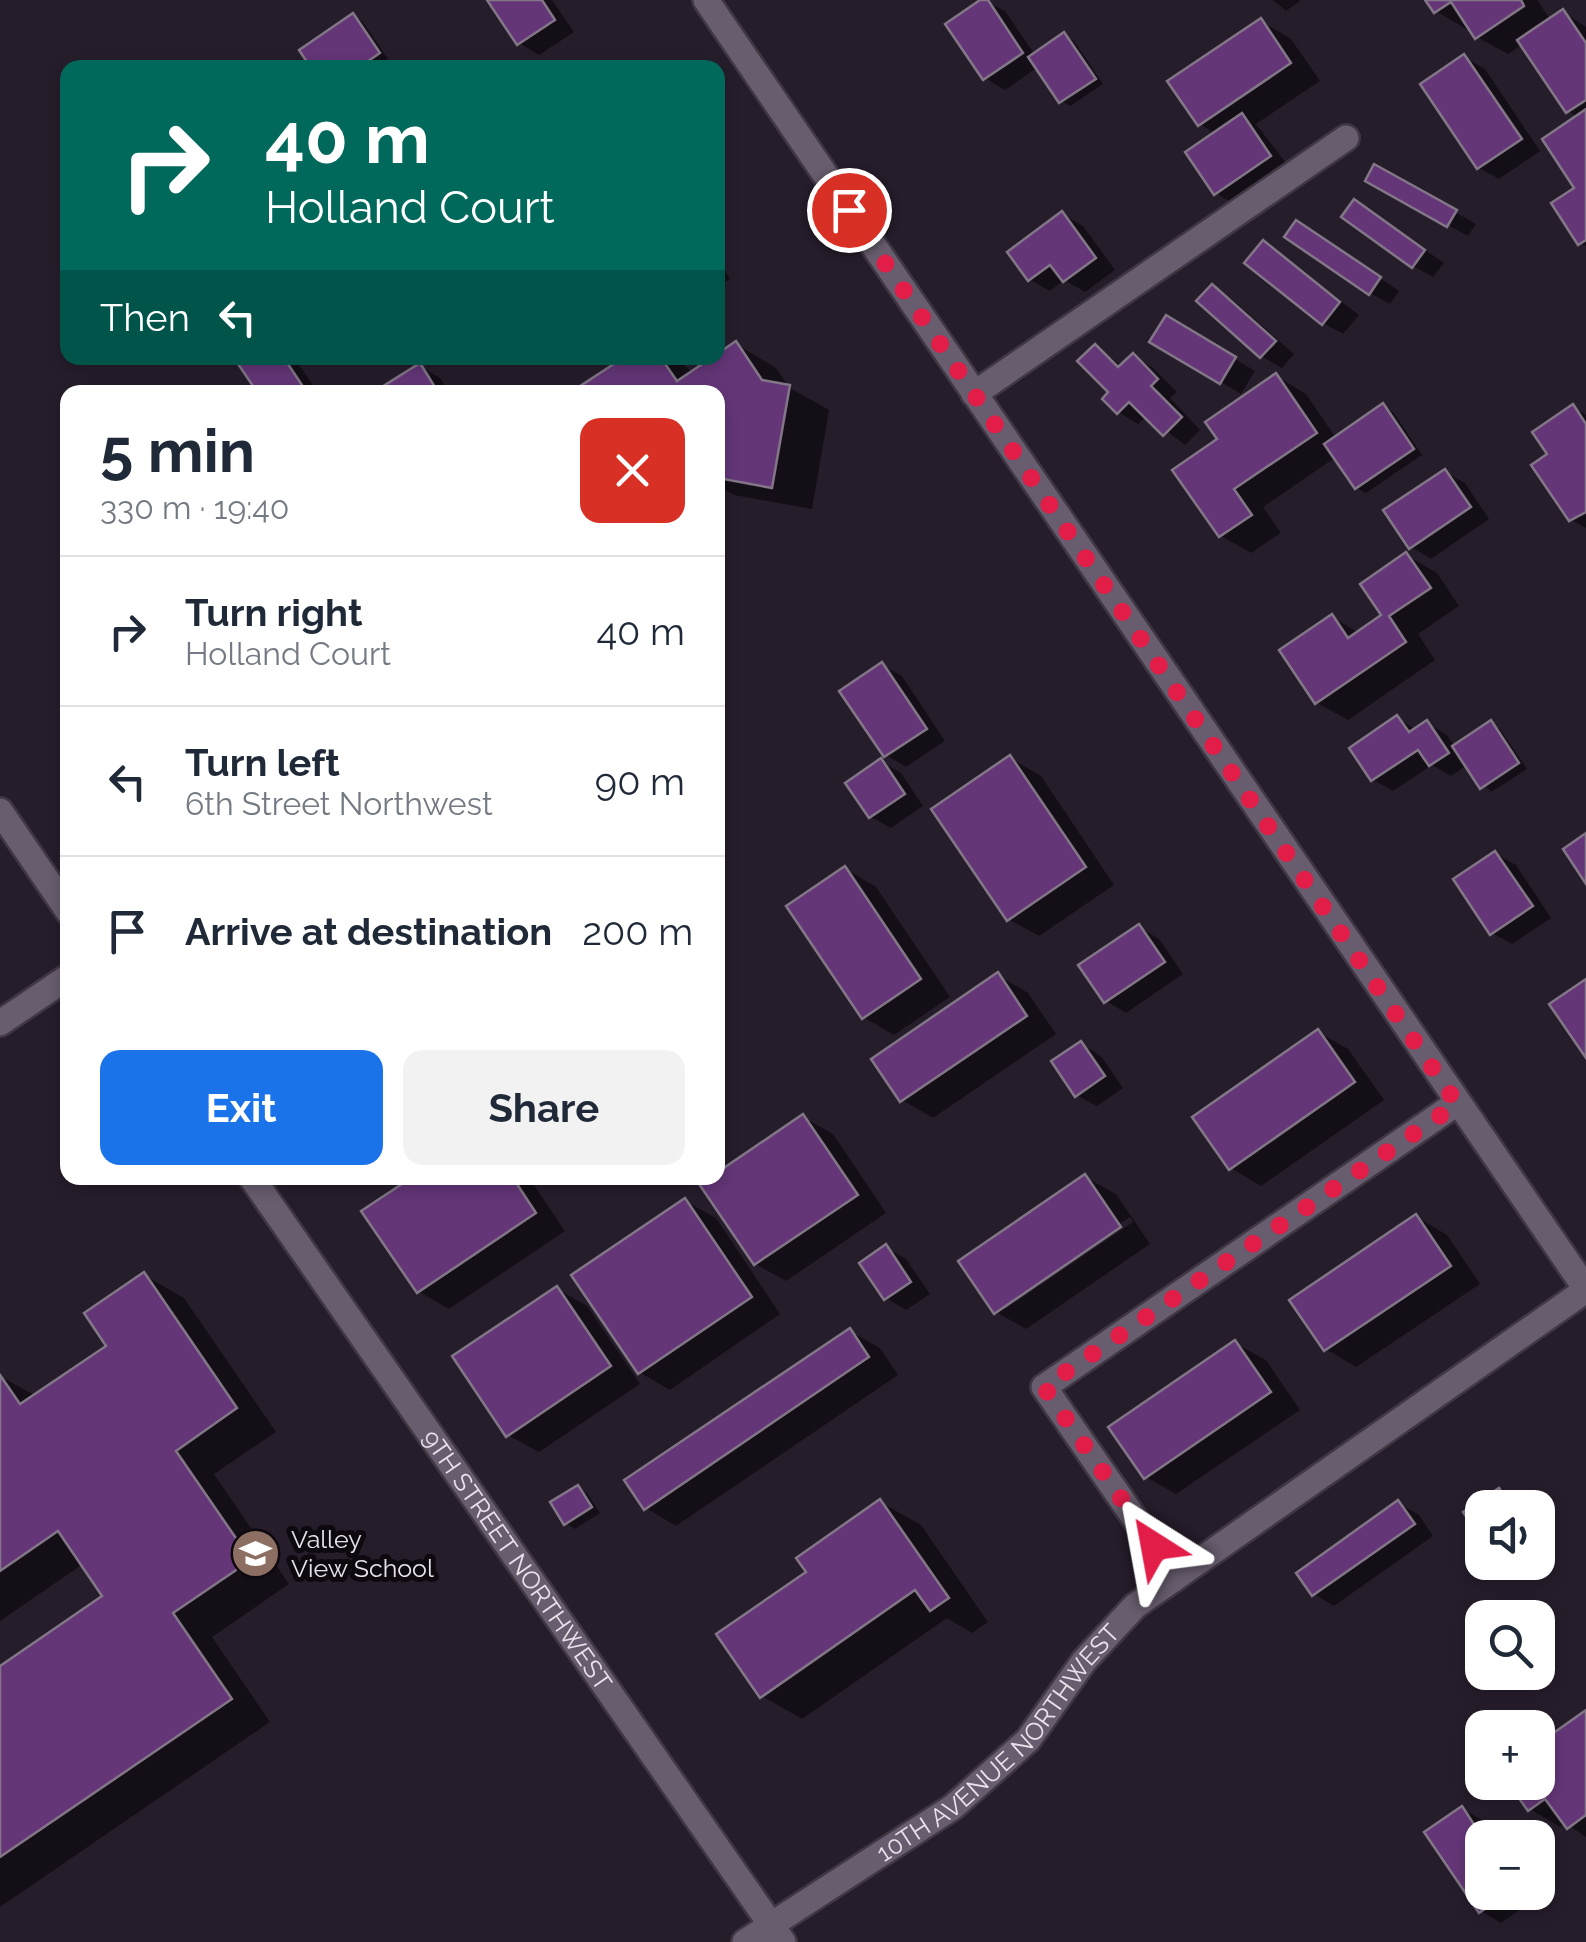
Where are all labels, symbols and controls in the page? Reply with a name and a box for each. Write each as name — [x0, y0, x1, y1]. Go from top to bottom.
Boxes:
text: 40 m — [265, 97, 430, 179]
icon: right — [100, 100, 230, 230]
pin — [807, 168, 892, 253]
text: Holland Court — [265, 181, 555, 234]
icon: arrive — [822, 183, 877, 238]
icon: left — [210, 290, 265, 345]
text: Then — [100, 295, 190, 340]
text: 5 min — [100, 416, 255, 486]
button: close — [580, 418, 685, 523]
text: 330 m · 19:40 — [100, 489, 289, 526]
text: Turn right — [185, 590, 362, 635]
icon: right — [100, 604, 155, 659]
text: 40 m — [596, 609, 685, 654]
text: Holland Court — [185, 635, 391, 672]
text: Turn left — [185, 740, 340, 785]
icon: left — [100, 754, 155, 809]
text: 90 m — [595, 759, 685, 804]
text: 6th Street Northwest — [185, 785, 493, 822]
icon: arrive — [100, 904, 155, 959]
text: Arrive at destination — [185, 909, 552, 954]
text: 200 m — [582, 909, 693, 954]
button: Exit — [100, 1050, 383, 1165]
button: Share — [403, 1050, 685, 1165]
street label: 9TH STREET NORTHWEST — [416, 1424, 618, 1696]
map controls — [1465, 1490, 1555, 1910]
button: sound — [1465, 1490, 1555, 1580]
position arrow — [1102, 1494, 1206, 1598]
place label: Valley View School — [291, 1524, 434, 1583]
school or university icon: Valley View School — [230, 1527, 282, 1579]
button: search — [1465, 1600, 1555, 1690]
street label: 10TH AVENUE NORTHWEST — [871, 1618, 1126, 1868]
button: + — [1465, 1710, 1555, 1800]
button: − — [1465, 1820, 1555, 1910]

